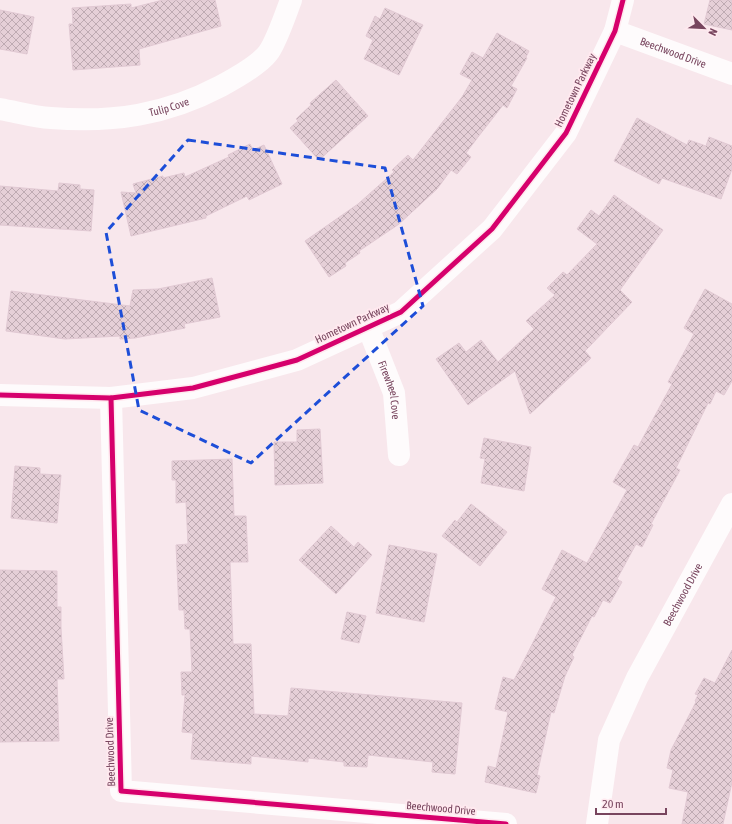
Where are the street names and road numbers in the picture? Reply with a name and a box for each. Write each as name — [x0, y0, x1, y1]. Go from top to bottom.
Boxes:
street label: Beechwood Drive — [639, 35, 708, 70]
street label: Hometown Parkway — [552, 51, 598, 129]
street label: Tulip Cove — [148, 95, 191, 119]
street label: Hometown Parkway — [313, 300, 391, 345]
street label: Firewheel Cove — [376, 359, 402, 420]
street label: Beechwood Drive — [661, 561, 704, 628]
street label: Beechwood Drive — [103, 717, 117, 787]
street label: Beechwood Drive — [406, 799, 476, 817]

